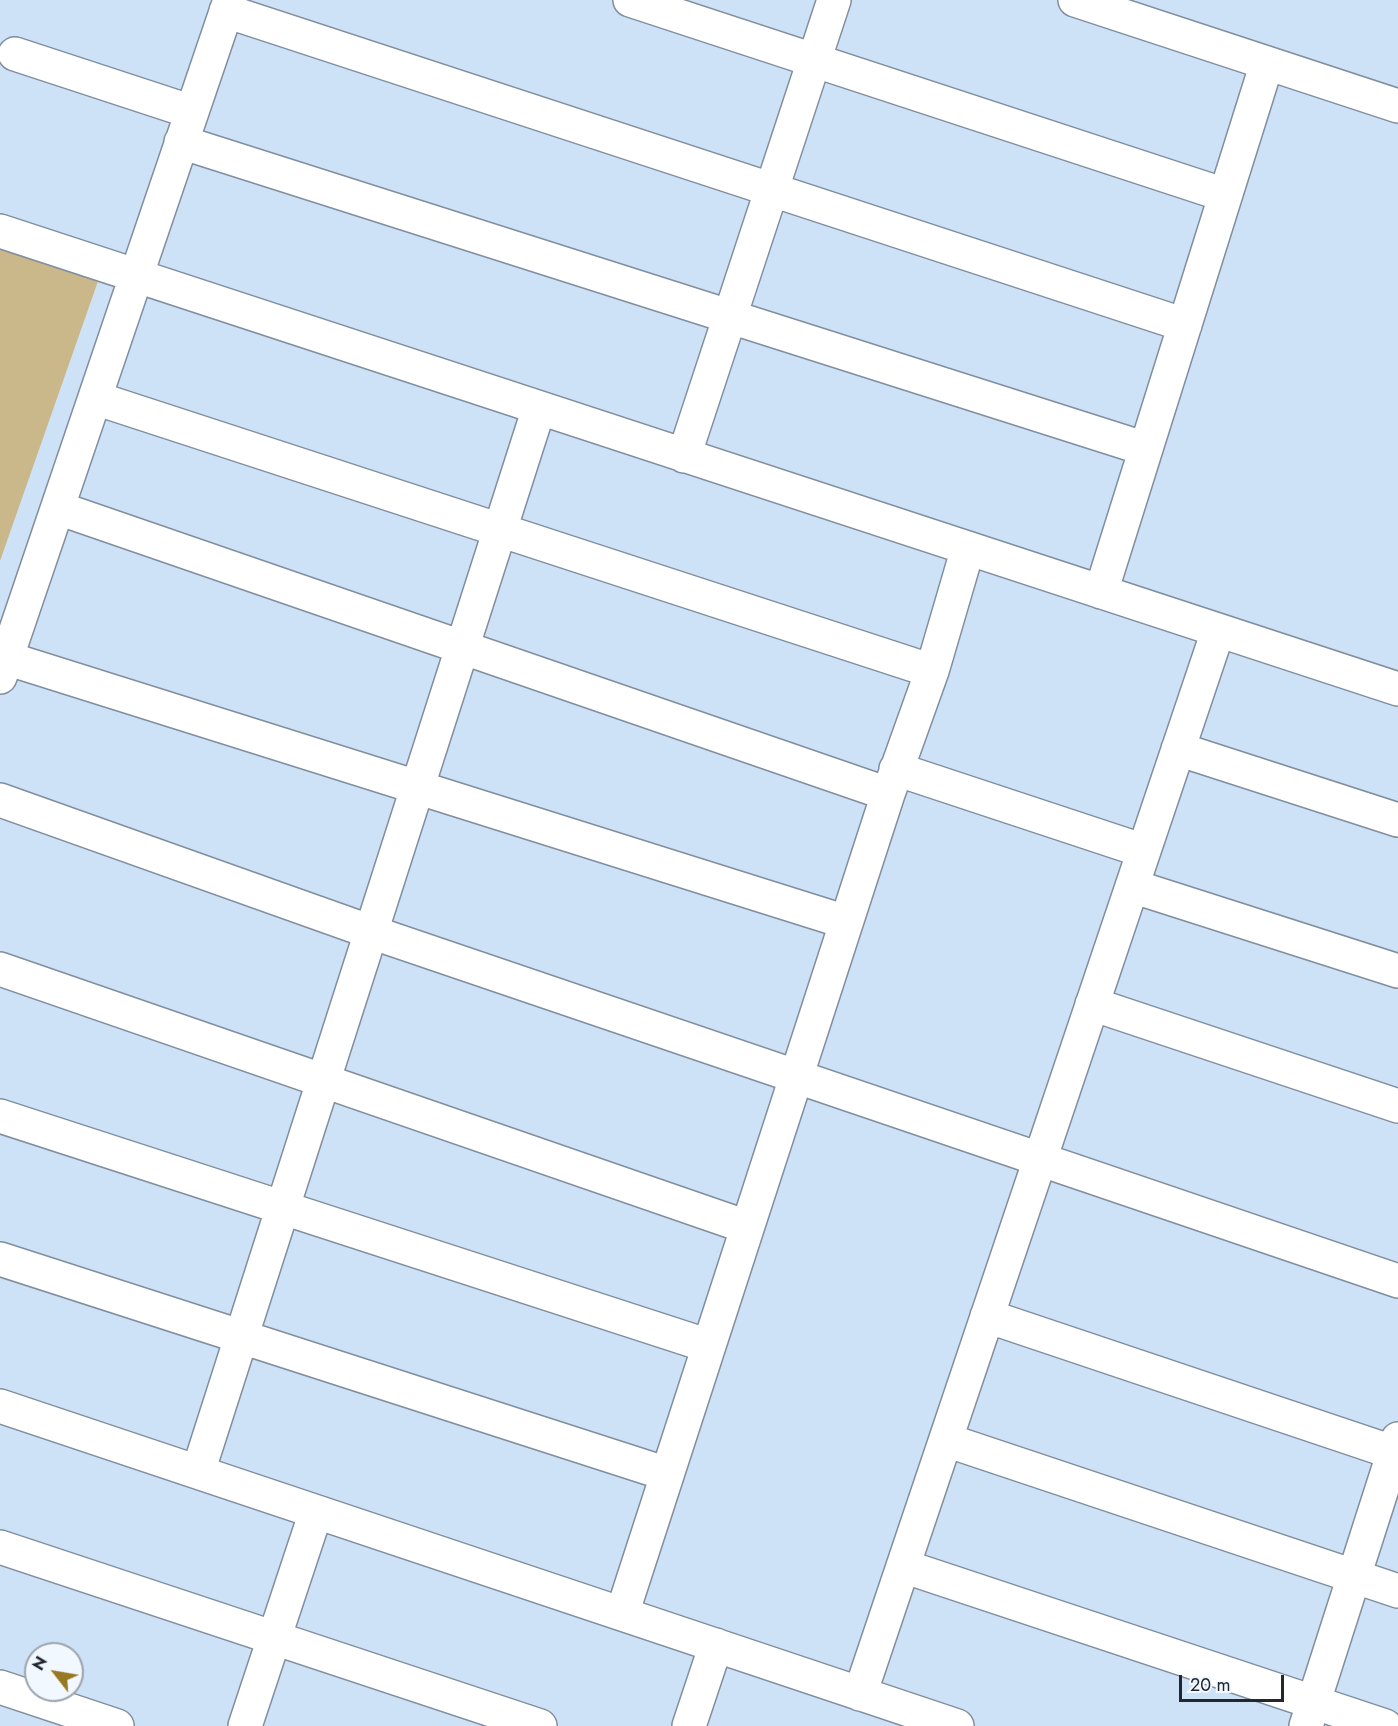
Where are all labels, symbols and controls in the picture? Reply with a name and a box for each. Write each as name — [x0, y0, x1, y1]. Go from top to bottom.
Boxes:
north arrow — [24, 1642, 84, 1702]
text: N — [27, 1652, 53, 1675]
scale bar — [1182, 1663, 1287, 1701]
text: 20 m — [1190, 1672, 1230, 1698]

